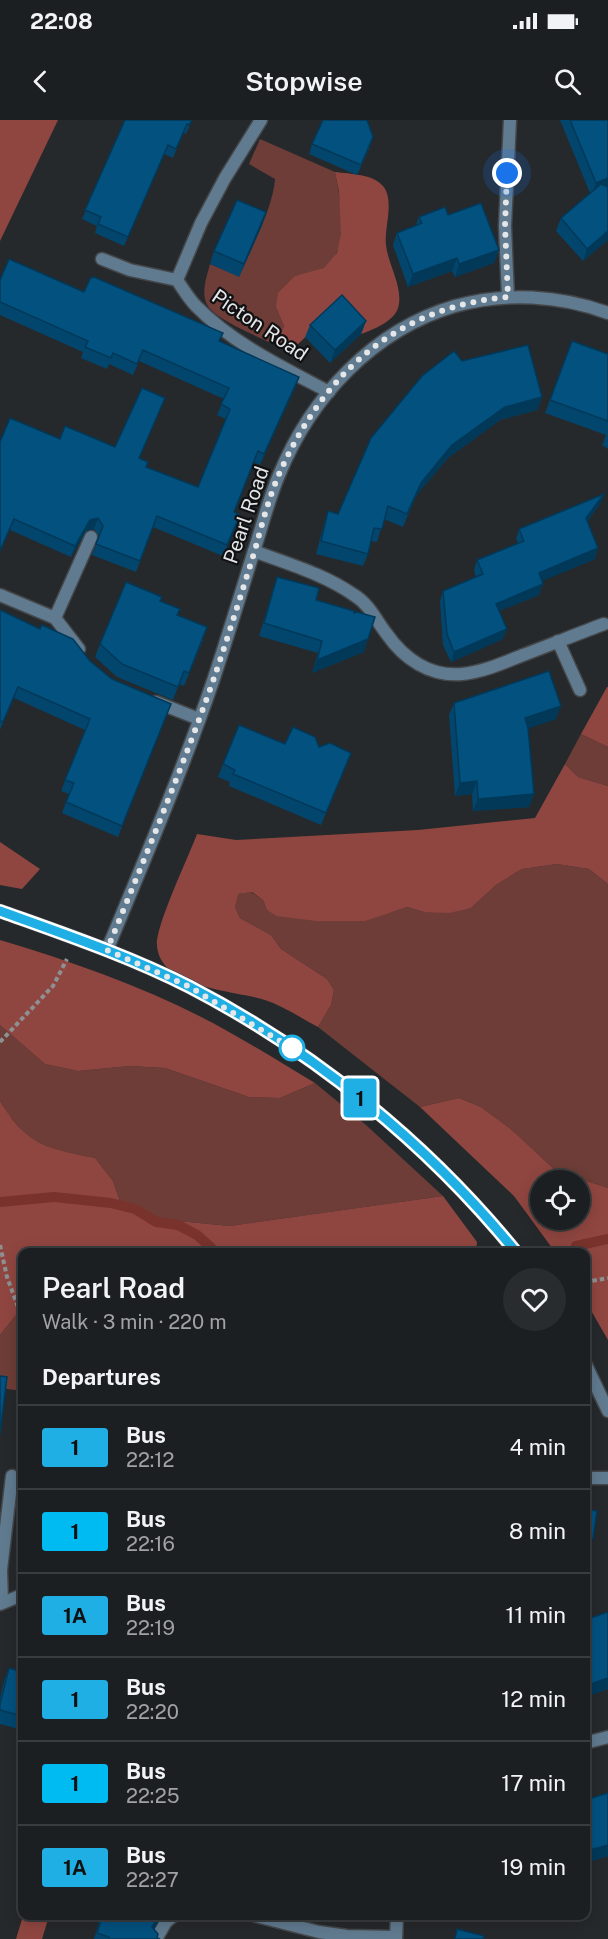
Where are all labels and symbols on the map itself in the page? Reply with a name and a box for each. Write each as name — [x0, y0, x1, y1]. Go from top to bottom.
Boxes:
your location — [492, 158, 522, 188]
street label: Picton Road — [207, 284, 313, 366]
street label: Pearl Road — [218, 463, 274, 567]
unlabelled marker — [279, 1035, 305, 1061]
line badge: 1 — [340, 1078, 380, 1118]

